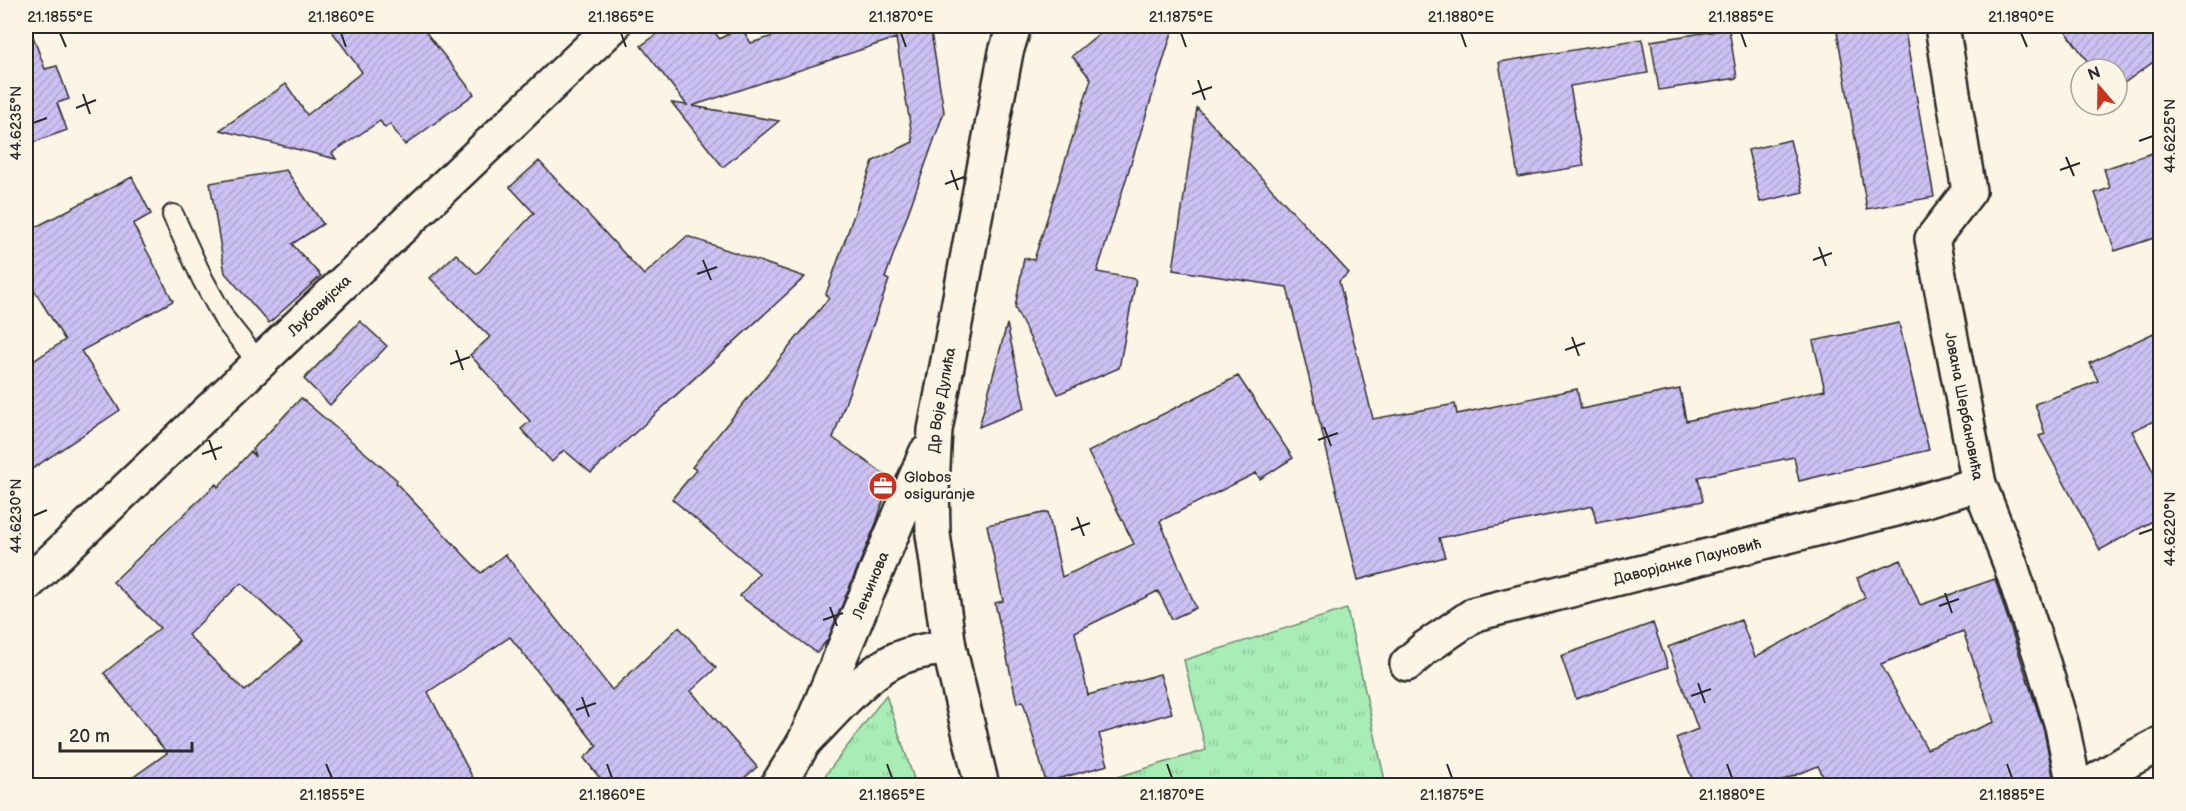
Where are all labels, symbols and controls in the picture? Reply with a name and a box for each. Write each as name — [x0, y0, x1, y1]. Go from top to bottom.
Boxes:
text: 21.1855°E — [27, 8, 93, 27]
text: 21.1860°E — [308, 8, 374, 27]
text: 21.1865°E — [588, 8, 654, 27]
text: 21.1870°E — [869, 8, 934, 27]
text: 21.1875°E — [1149, 8, 1213, 27]
text: 21.1880°E — [1428, 8, 1494, 27]
text: 21.1885°E — [1708, 8, 1774, 27]
text: 21.1890°E — [1988, 8, 2054, 27]
north arrow — [2069, 57, 2129, 117]
text: N — [2085, 63, 2103, 85]
text: 44.6235°N — [7, 86, 26, 160]
text: 44.6225°N — [2161, 99, 2180, 173]
street label: Љубовијска — [283, 271, 356, 342]
street label: Јована Шербановића — [1940, 331, 1987, 482]
street label: Др Воје Дулића — [925, 346, 960, 454]
place label: Globos osiguranje — [904, 468, 975, 504]
office icon: Globos osiguranje — [867, 470, 899, 502]
text: 44.6230°N — [7, 478, 26, 554]
text: 44.6220°N — [2161, 491, 2180, 567]
street label: Даворјанке Пауновић — [1611, 534, 1763, 589]
street label: Лењинова — [848, 549, 894, 623]
scale bar — [60, 715, 192, 753]
text: 20 m — [69, 726, 110, 747]
text: 21.1855°E — [299, 786, 365, 805]
text: 21.1860°E — [579, 786, 645, 805]
text: 21.1865°E — [859, 786, 925, 805]
text: 21.1870°E — [1140, 786, 1205, 805]
text: 21.1875°E — [1420, 786, 1484, 805]
text: 21.1880°E — [1699, 786, 1765, 805]
text: 21.1885°E — [1979, 786, 2045, 805]

